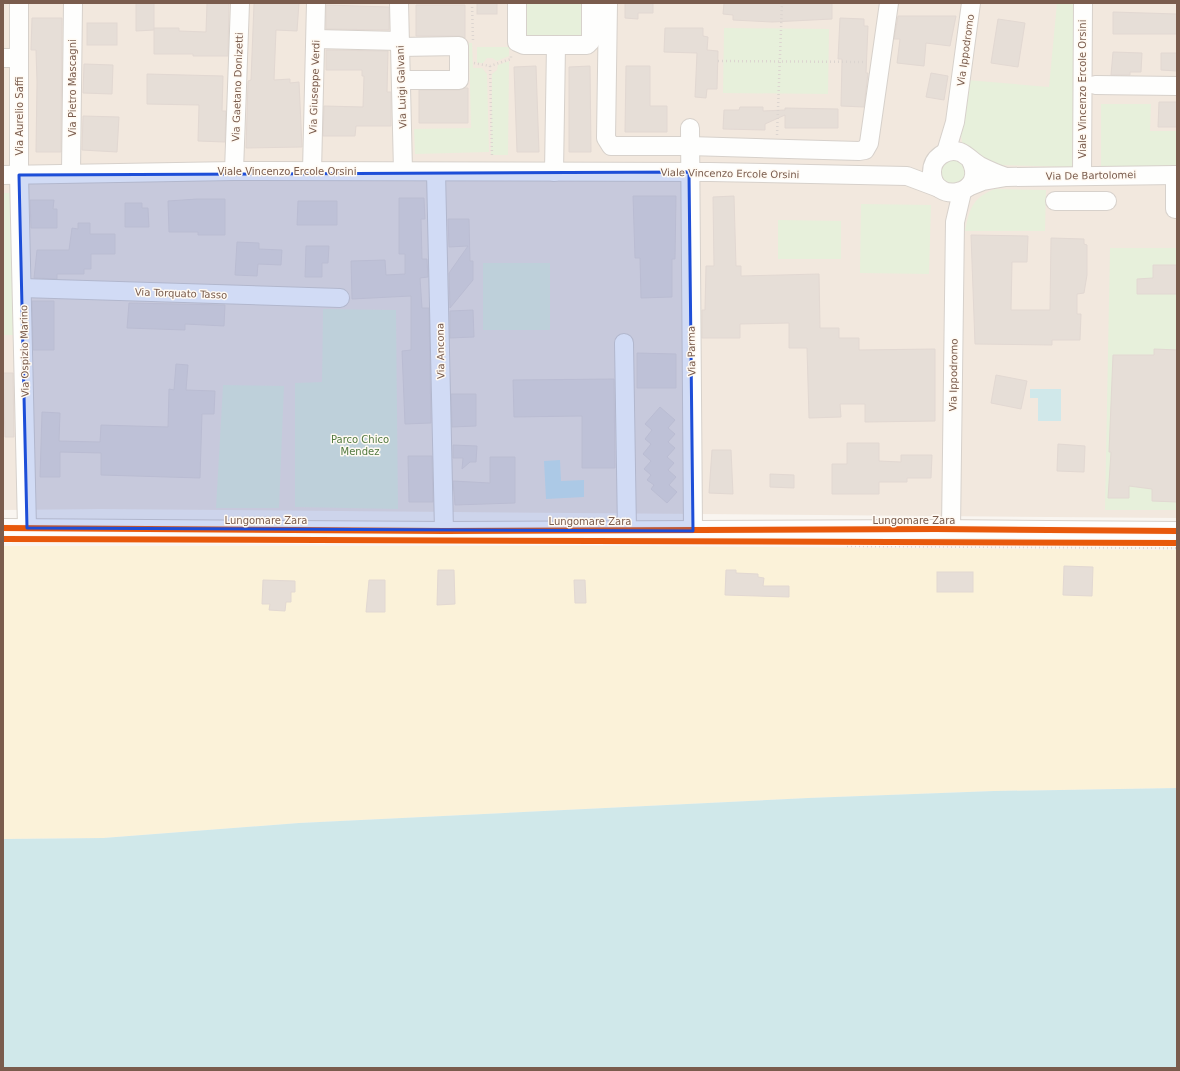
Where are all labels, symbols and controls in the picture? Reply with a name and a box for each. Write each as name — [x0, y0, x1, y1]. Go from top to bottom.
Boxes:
street label: Via Ippodromo — [955, 13, 976, 87]
street label: Viale Vincenzo Ercole Orsini — [1077, 20, 1088, 158]
street label: Via Gaetano Donizetti — [230, 32, 245, 142]
street label: Via Pietro Mascagni — [67, 39, 78, 137]
street label: Via Giuseppe Verdi — [307, 40, 322, 134]
street label: Via Luigi Galvani — [395, 45, 408, 129]
street label: Via Aurelio Saffi — [14, 77, 25, 155]
street label: Viale Vincenzo Ercole Orsini — [218, 166, 356, 177]
street label: Viale Vincenzo Ercole Orsini — [660, 167, 800, 180]
street label: Via De Bartolomei — [1046, 169, 1136, 182]
street label: Via Torquato Tasso — [135, 286, 227, 301]
street label: Via Ospizio Marino — [18, 305, 31, 397]
street label: Via Ancona — [435, 323, 446, 379]
street label: Via Parma — [686, 326, 697, 376]
street label: Via Ippodromo — [947, 339, 960, 411]
park label: Parco Chico Mendez — [331, 434, 389, 457]
street label: Lungomare Zara — [225, 515, 307, 526]
street label: Lungomare Zara — [873, 515, 955, 526]
street label: Lungomare Zara — [549, 516, 631, 527]

